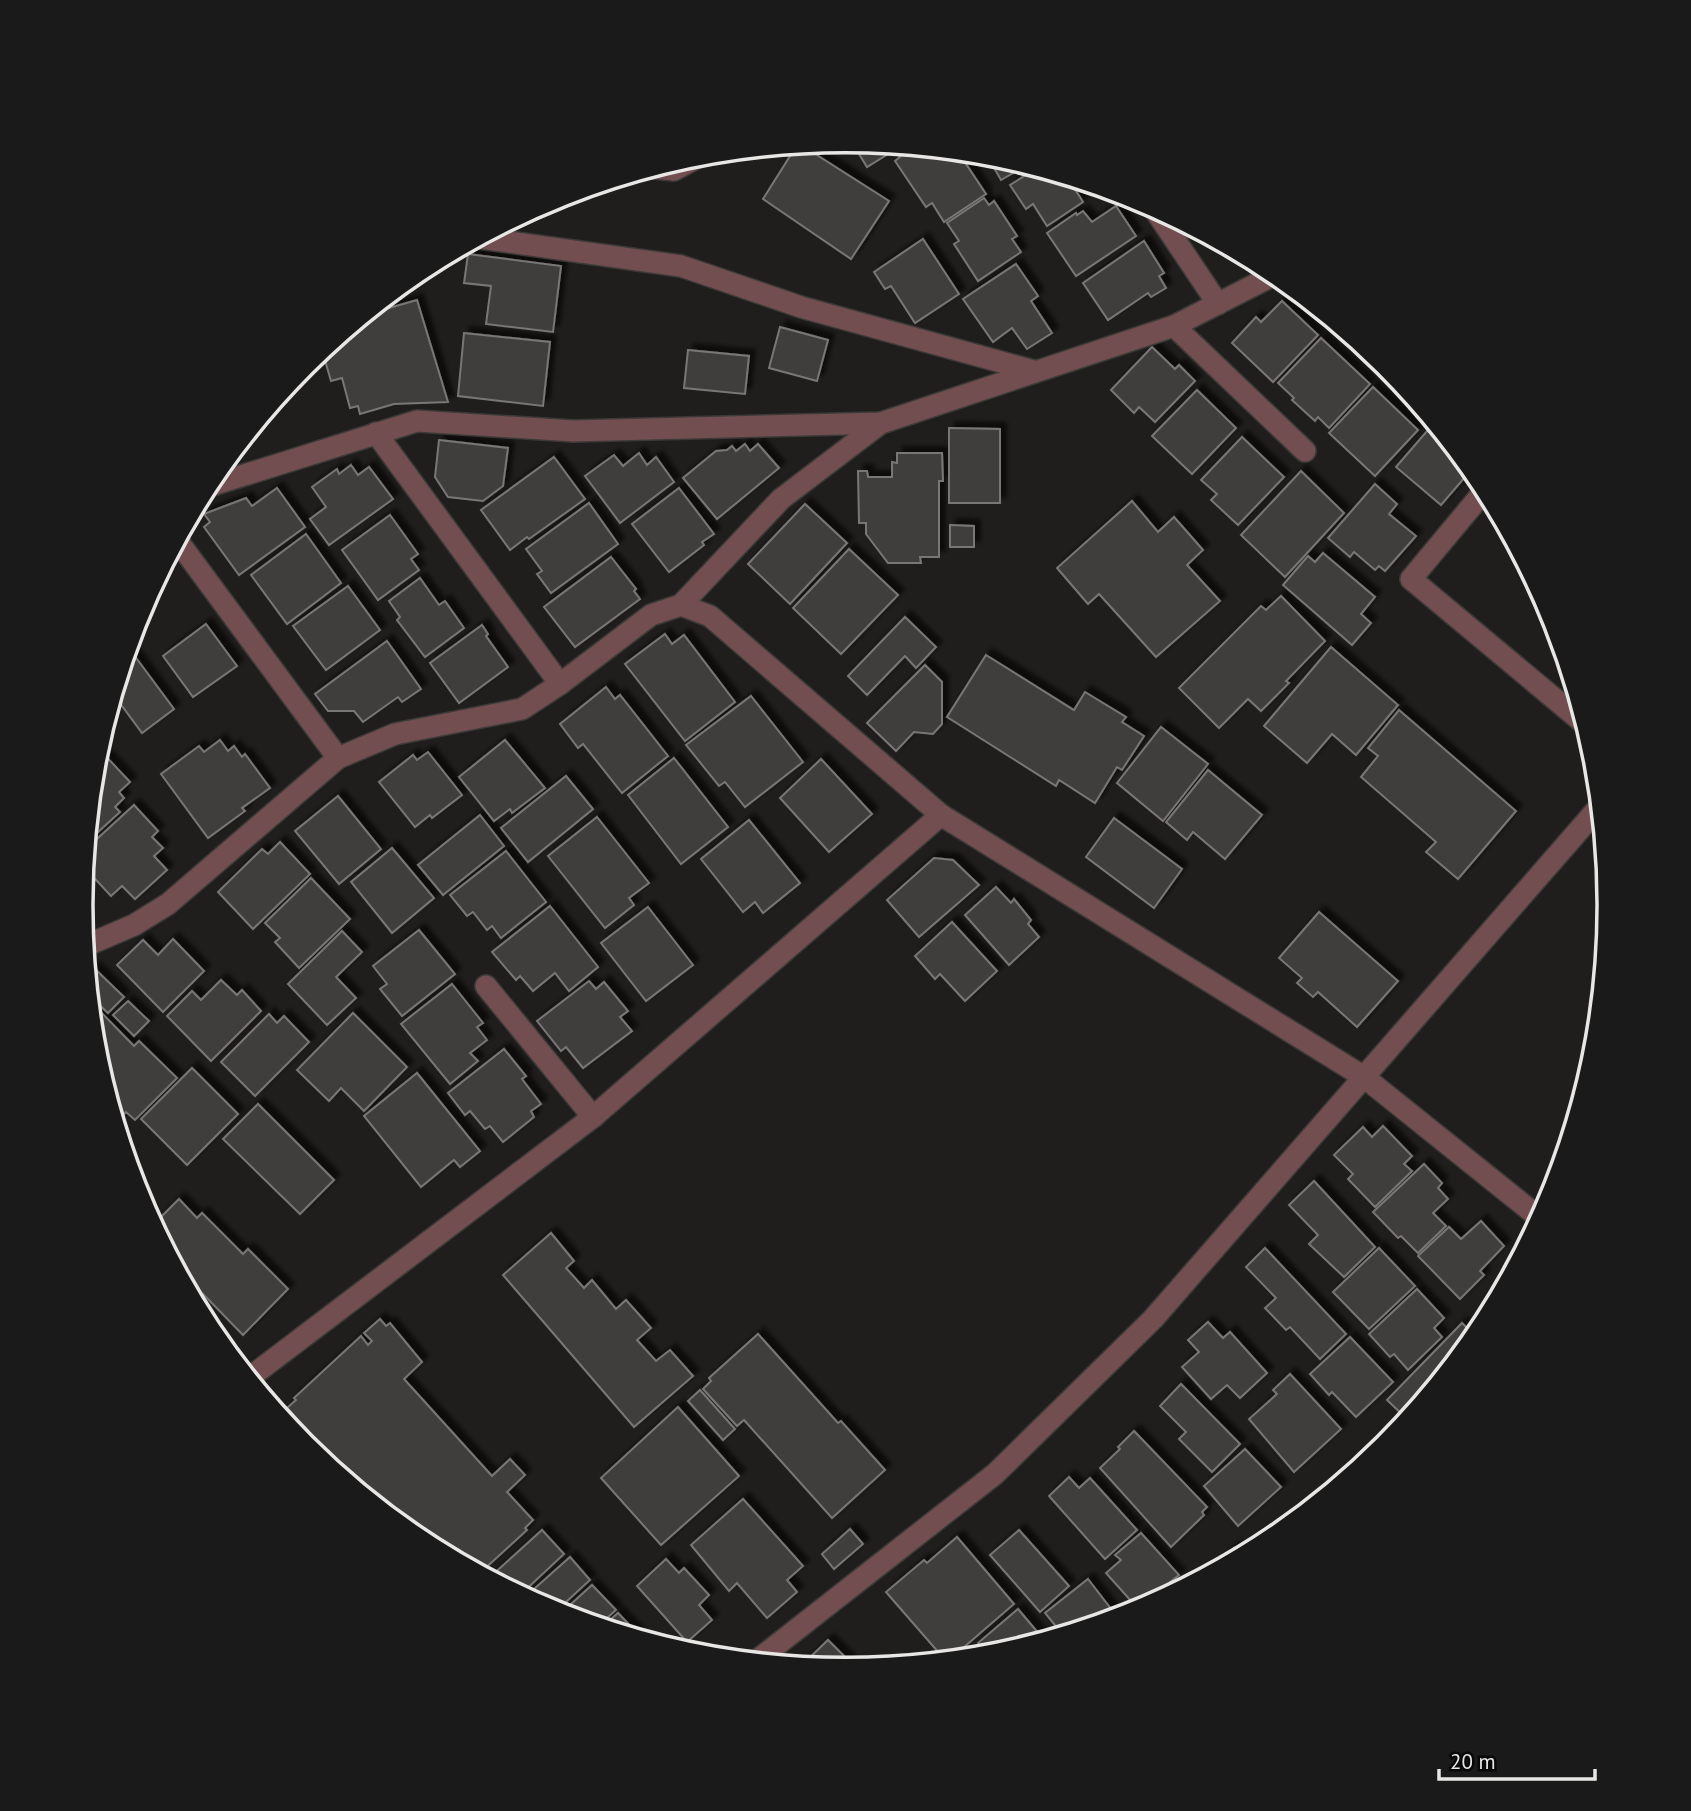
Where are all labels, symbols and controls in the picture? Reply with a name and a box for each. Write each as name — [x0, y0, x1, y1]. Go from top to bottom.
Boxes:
scale bar — [1439, 1738, 1595, 1782]
text: 20 m — [1450, 1748, 1496, 1775]

